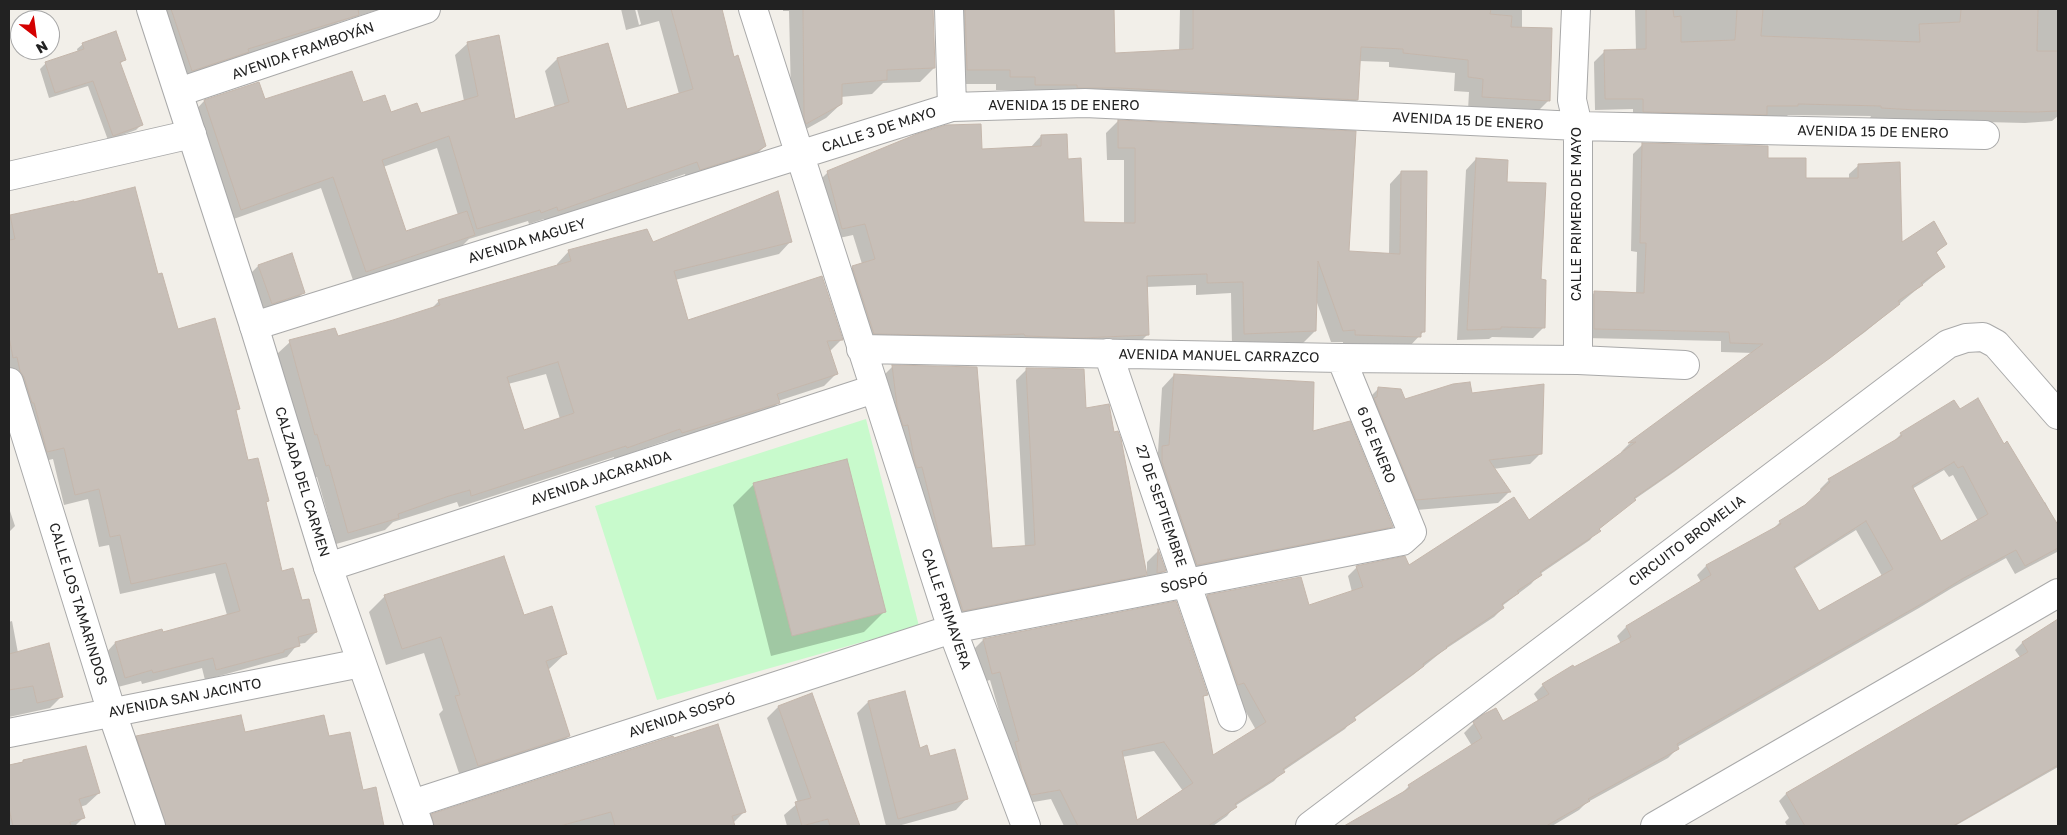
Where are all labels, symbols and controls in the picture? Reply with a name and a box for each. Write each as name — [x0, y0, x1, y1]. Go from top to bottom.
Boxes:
north arrow — [10, 10, 60, 60]
street label: AVENIDA FRAMBOYÁN — [230, 19, 376, 83]
text: N — [33, 38, 51, 58]
street label: AVENIDA 15 DE ENERO — [988, 98, 1140, 114]
street label: CALLE 3 DE MAYO — [820, 104, 938, 156]
street label: AVENIDA 15 DE ENERO — [1392, 109, 1544, 133]
street label: AVENIDA 15 DE ENERO — [1797, 122, 1949, 142]
street label: CALLE PRIMERO DE MAYO — [1569, 127, 1585, 301]
street label: AVENIDA MAGUEY — [466, 215, 588, 267]
street label: AVENIDA MANUEL CARRAZCO — [1118, 346, 1320, 366]
street label: 6 DE ENERO — [1353, 404, 1399, 486]
street label: CALZADA DEL CARMEN — [271, 405, 333, 559]
street label: 27 DE SEPTIEMBRE — [1132, 443, 1190, 569]
street label: AVENIDA JACARANDA — [529, 447, 673, 509]
street label: CIRCUITO BROMELIA — [1625, 492, 1749, 590]
street label: CALLE LOS TAMARINDOS — [45, 521, 111, 687]
street label: CALLE PRIMAVERA — [917, 546, 975, 672]
street label: SOSPÓ — [1159, 571, 1209, 597]
street label: AVENIDA SAN JACINTO — [107, 675, 263, 721]
street label: AVENIDA SOSPÓ — [626, 691, 738, 741]

